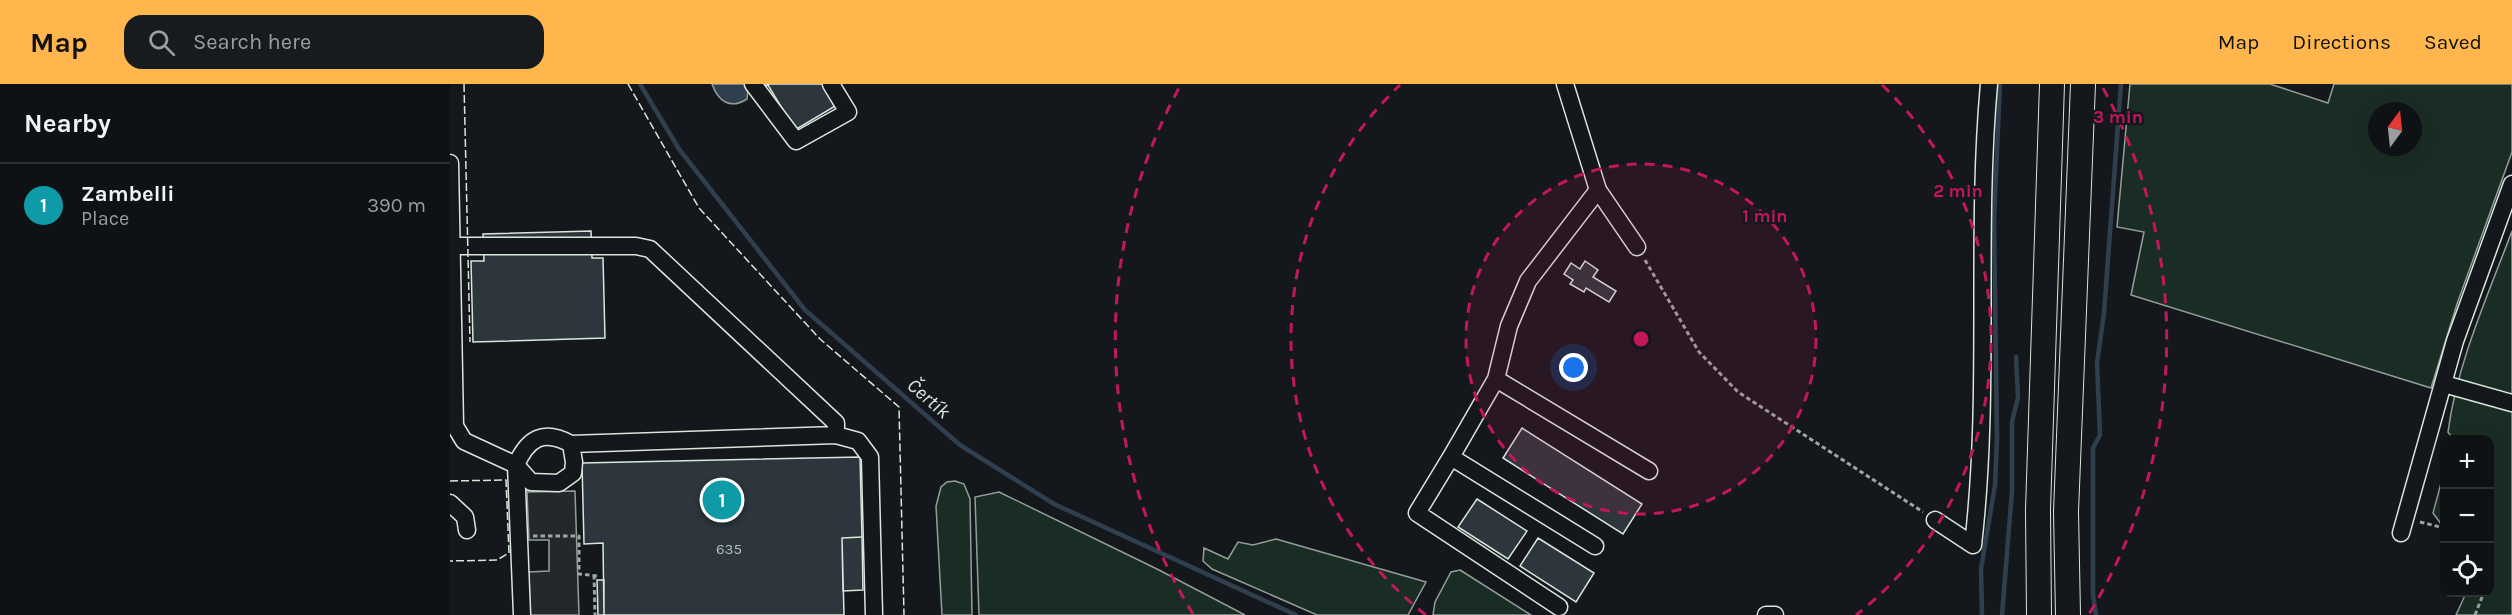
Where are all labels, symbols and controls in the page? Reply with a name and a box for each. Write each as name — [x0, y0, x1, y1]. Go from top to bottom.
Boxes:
search box — [124, 15, 544, 69]
text: Map — [30, 26, 88, 59]
icon: search — [145, 26, 178, 59]
text: Search here — [193, 29, 311, 55]
text: Map — [2218, 30, 2259, 54]
text: Directions — [2292, 30, 2391, 54]
text: Saved — [2424, 30, 2482, 54]
north arrow — [2368, 102, 2422, 156]
text: 3 min — [2093, 106, 2143, 128]
text: Nearby — [24, 108, 111, 139]
text: 2 min — [1933, 180, 1983, 202]
text: Zambelli — [81, 181, 174, 207]
text: 1 — [40, 194, 47, 217]
text: 390 m — [367, 194, 426, 217]
text: 1 min — [1742, 205, 1788, 227]
text: Place — [81, 207, 129, 230]
centre of rings — [1631, 329, 1651, 349]
your location — [1559, 353, 1588, 382]
water label: Čertík — [902, 373, 956, 424]
map controls — [2440, 435, 2494, 597]
button: + — [2440, 435, 2494, 489]
pin: 1 — [702, 478, 742, 522]
button: − — [2440, 489, 2494, 543]
house number: 635 — [716, 540, 742, 558]
button: locate — [2440, 543, 2494, 597]

